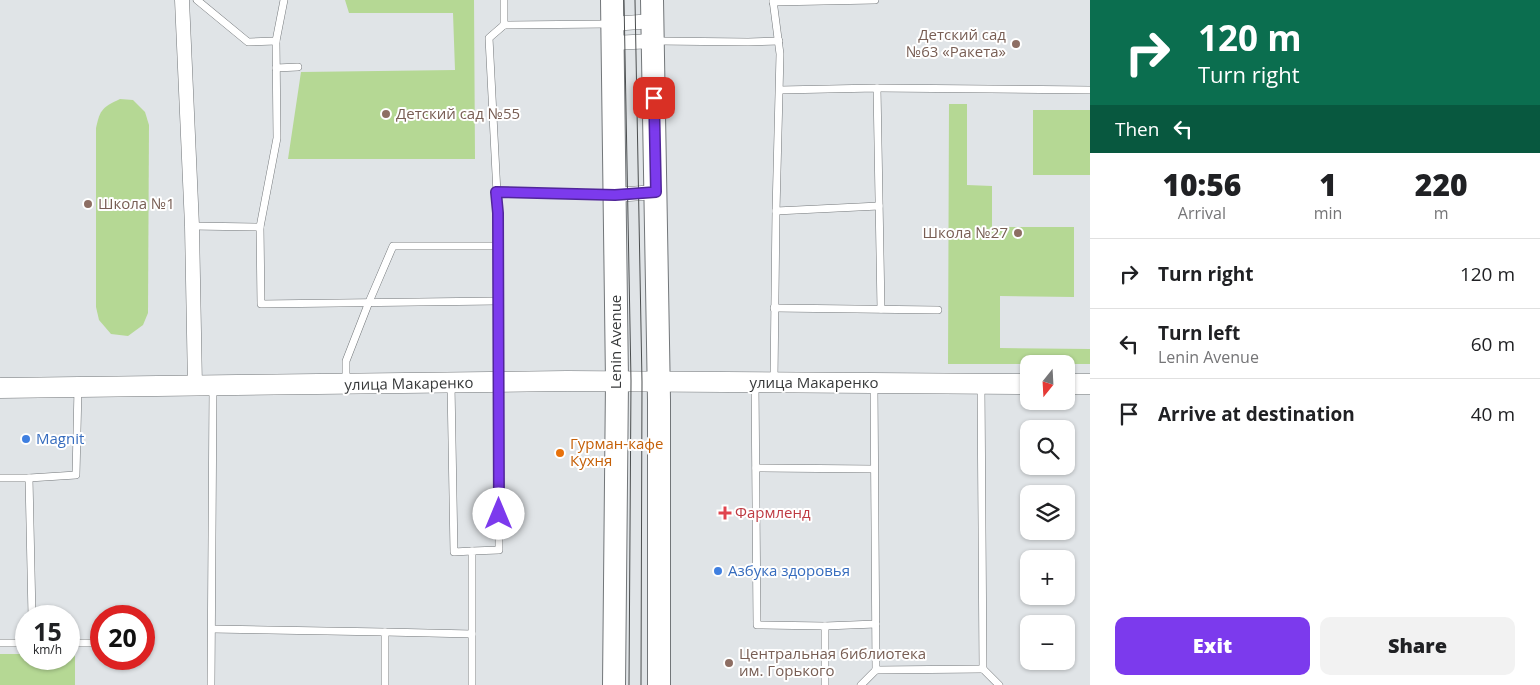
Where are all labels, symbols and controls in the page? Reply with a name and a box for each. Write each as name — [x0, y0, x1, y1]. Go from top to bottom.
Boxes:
text: 120 m — [1198, 14, 1302, 61]
icon: right — [1115, 20, 1180, 85]
place label: Детский сад №63 «Ракета» — [906, 24, 1006, 61]
marker: Детский сад №63 «Ракета» — [1010, 38, 1022, 50]
text: Turn right — [1198, 59, 1300, 89]
pin — [633, 77, 675, 119]
icon: arrive — [640, 84, 668, 112]
place label: Детский сад №55 — [396, 103, 520, 123]
marker: Детский сад №55 — [380, 108, 392, 120]
icon: left — [1169, 115, 1197, 143]
text: Then — [1115, 116, 1159, 142]
text: 10:56 — [1162, 164, 1241, 205]
text: 1 — [1319, 164, 1337, 205]
text: 220 — [1415, 164, 1468, 205]
place label: Школа №1 — [98, 193, 175, 213]
marker: Школа №1 — [82, 198, 94, 210]
text: Arrival — [1178, 202, 1226, 224]
text: min — [1314, 202, 1342, 224]
text: m — [1434, 202, 1449, 224]
place label: Школа №27 — [923, 222, 1008, 242]
marker: Школа №27 — [1012, 227, 1024, 239]
icon: right — [1115, 260, 1143, 288]
text: Turn right — [1158, 261, 1253, 287]
text: 120 m — [1460, 261, 1515, 287]
street label: Lenin Avenue — [605, 295, 625, 389]
text: Turn left — [1158, 320, 1240, 346]
icon: left — [1115, 330, 1143, 358]
text: 60 m — [1471, 331, 1515, 357]
text: Lenin Avenue — [1158, 346, 1259, 368]
north arrow — [1020, 355, 1075, 410]
map controls — [1020, 355, 1075, 670]
street label: улица Макаренко — [344, 372, 474, 394]
street label: улица Макаренко — [749, 372, 879, 392]
icon: arrive — [1115, 400, 1143, 428]
text: Arrive at destination — [1158, 401, 1355, 427]
text: 40 m — [1471, 401, 1515, 427]
button: search — [1020, 420, 1075, 475]
place label: Magnit — [36, 428, 84, 448]
marker: Magnit — [20, 433, 32, 445]
place label: Гурман-кафе Кухня — [570, 433, 663, 470]
marker: Гурман-кафе Кухня — [554, 447, 566, 459]
button: layers — [1020, 485, 1075, 540]
position arrow — [472, 487, 524, 539]
place label: Фармленд — [735, 502, 811, 522]
marker: Фармленд — [719, 507, 731, 519]
button: + — [1020, 550, 1075, 605]
place label: Азбука здоровья — [728, 560, 850, 580]
marker: Азбука здоровья — [712, 565, 724, 577]
speed limit sign: 20 — [90, 605, 155, 670]
text: 15 — [33, 614, 62, 648]
button: − — [1020, 615, 1075, 670]
button: Exit — [1115, 617, 1310, 675]
button: Share — [1320, 617, 1515, 675]
text: km/h — [33, 641, 62, 658]
place label: Центральная библиотека им. Горького — [739, 643, 926, 680]
marker: Центральная библиотека им. Горького — [723, 657, 735, 669]

